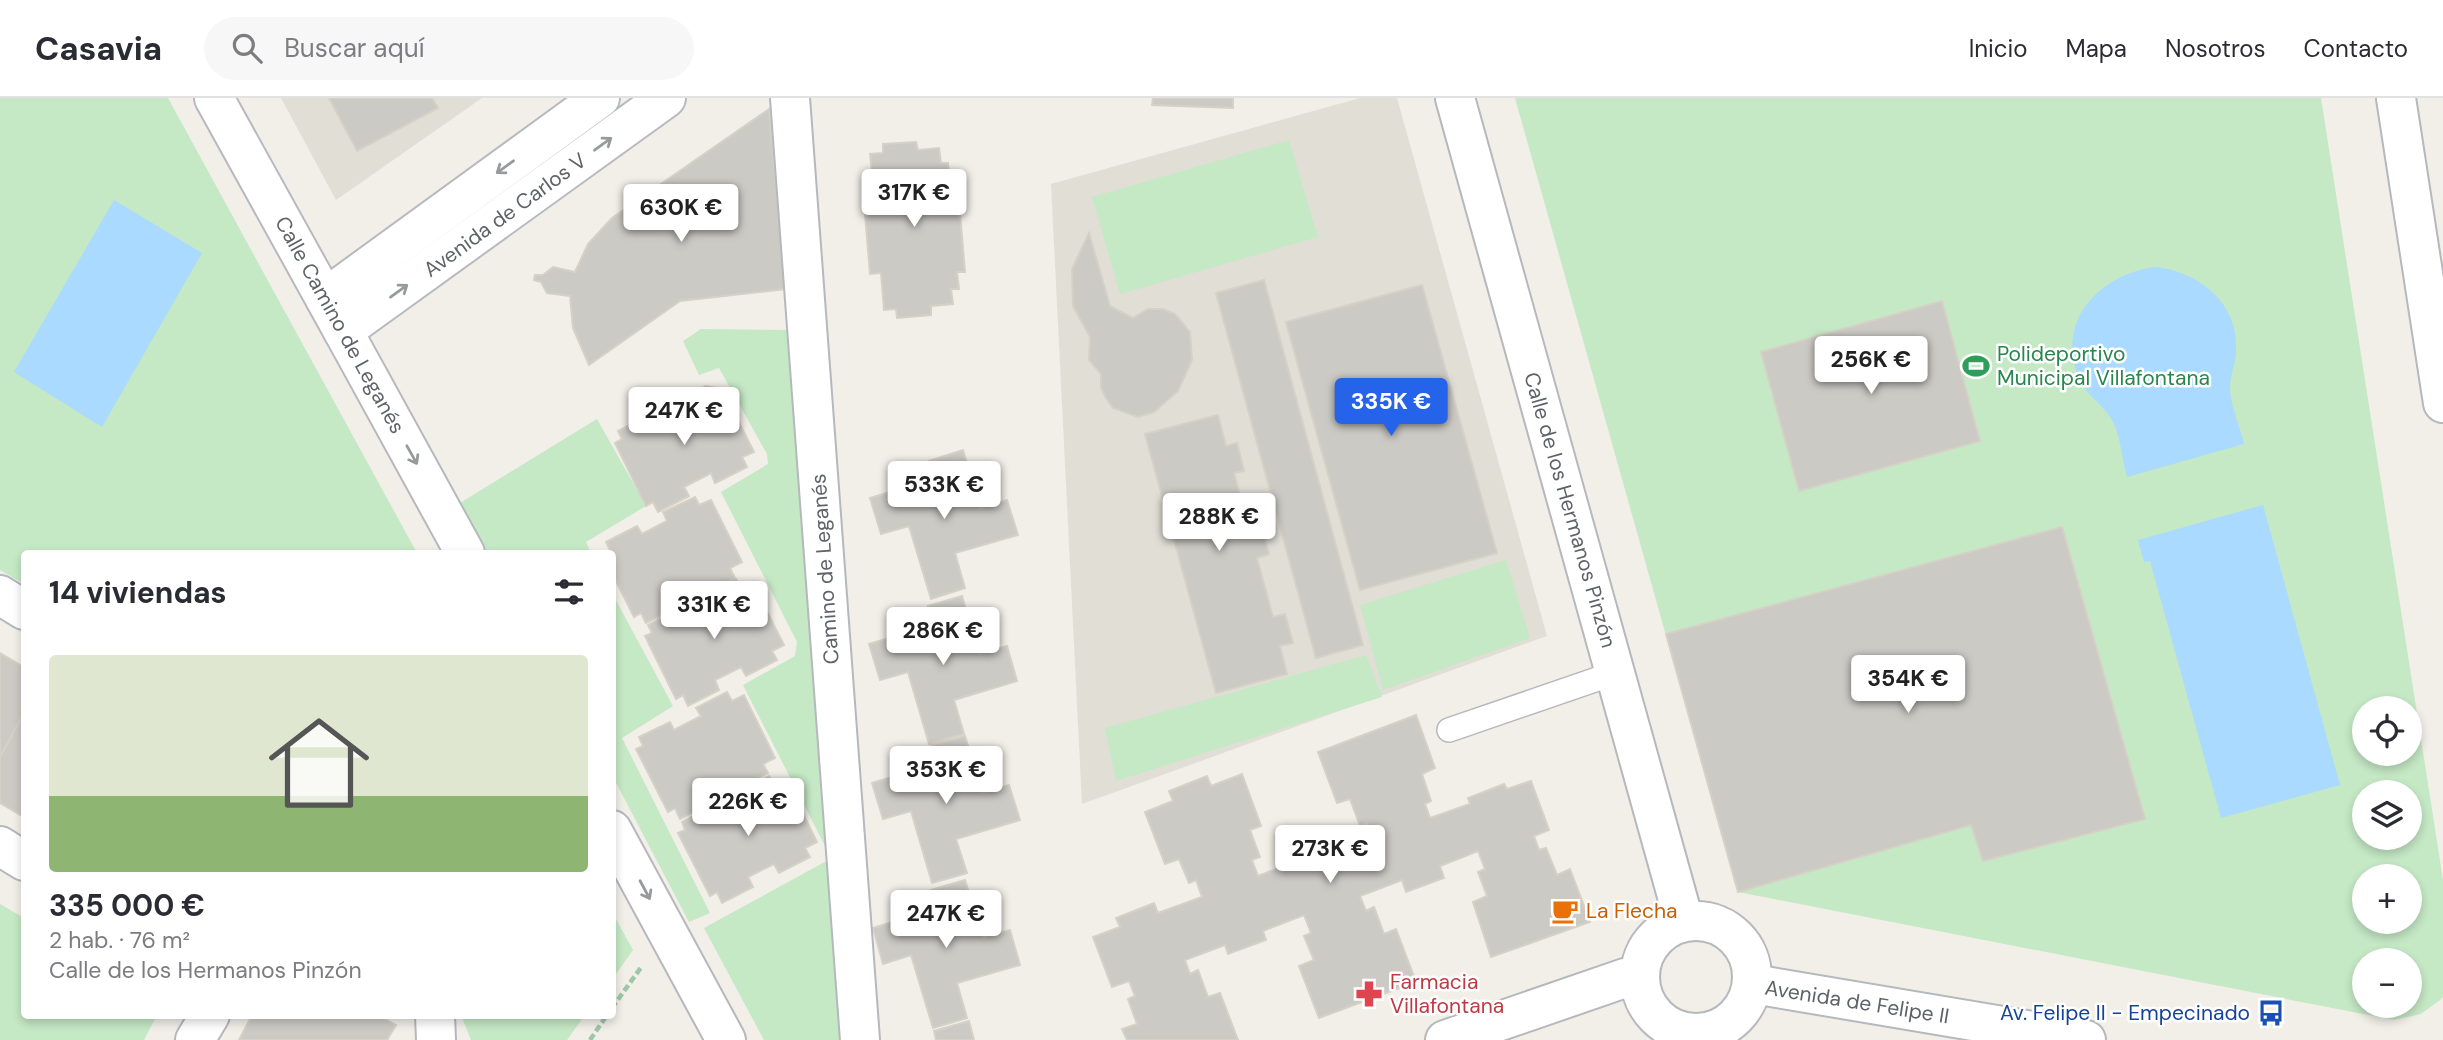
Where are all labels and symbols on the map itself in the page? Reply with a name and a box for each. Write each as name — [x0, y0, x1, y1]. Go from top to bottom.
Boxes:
one-way arrow — [593, 136, 612, 151]
street label: Avenida de Carlos V — [418, 146, 592, 284]
one-way arrow — [496, 160, 515, 174]
pin: 317K € — [857, 170, 971, 229]
pin: 630K € — [624, 184, 738, 244]
street label: Calle Camino de Leganés — [268, 211, 412, 439]
one-way arrow — [389, 284, 408, 299]
pin: 256K € — [1814, 336, 1928, 396]
place label: Polideportivo Municipal Villafontana — [1997, 340, 2210, 392]
sports icon: Polideportivo Municipal Villafontana — [1961, 351, 1991, 381]
street label: Calle de los Hermanos Pinzón — [1517, 369, 1623, 651]
pin: 335K € — [1334, 378, 1448, 438]
pin: 247K € — [627, 388, 741, 447]
one-way arrow — [405, 445, 419, 465]
pin: 533K € — [887, 462, 1001, 521]
street label: Camino de Leganés — [804, 473, 846, 665]
pin: 288K € — [1162, 494, 1276, 553]
pin: 331K € — [657, 582, 771, 641]
pin: 286K € — [886, 608, 1000, 667]
pin: 354K € — [1851, 656, 1965, 715]
pin: 353K € — [889, 746, 1003, 806]
pin: 226K € — [691, 778, 805, 838]
pin: 273K € — [1273, 826, 1387, 885]
one-way arrow — [638, 879, 652, 900]
pin: 247K € — [889, 890, 1003, 950]
cafe icon: La Flecha — [1550, 896, 1580, 926]
place label: La Flecha — [1586, 897, 1677, 925]
place label: Farmacia Villafontana — [1390, 968, 1504, 1020]
street label: Avenida de Felipe II — [1763, 974, 1951, 1030]
pharmacy icon: Farmacia Villafontana — [1354, 979, 1384, 1009]
bus stop icon: Av. Felipe II - Empecinado — [2256, 998, 2286, 1028]
place label: Av. Felipe II - Empecinado — [2000, 999, 2250, 1027]

